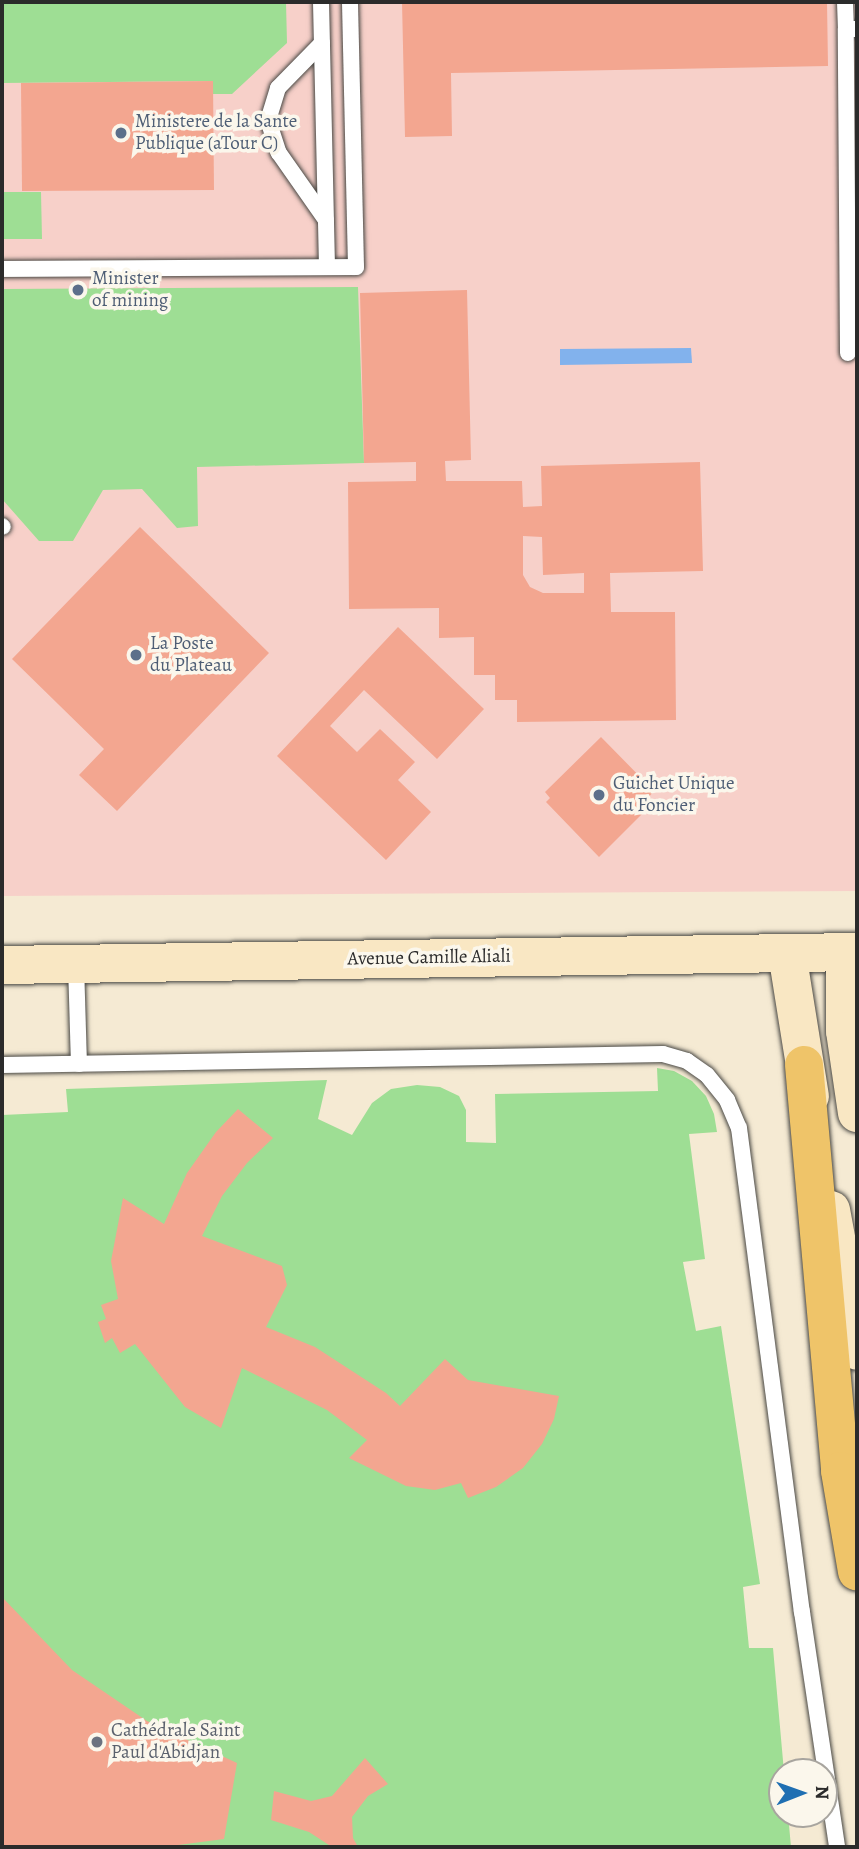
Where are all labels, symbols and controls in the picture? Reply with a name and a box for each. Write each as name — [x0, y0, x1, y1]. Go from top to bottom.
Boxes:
place label: Ministere de la Sante Publique (aTour C) — [135, 111, 297, 155]
marker: Ministere de la Sante Publique (aTour C) — [113, 125, 129, 141]
place label: Minister of mining — [92, 268, 168, 312]
marker: Minister of mining — [70, 282, 86, 298]
place label: La Poste du Plateau — [150, 633, 232, 677]
marker: La Poste du Plateau — [128, 647, 144, 663]
place label: Guichet Unique du Foncier — [613, 773, 735, 817]
marker: Guichet Unique du Foncier — [591, 787, 607, 803]
street label: Avenue Camille Aliali — [347, 945, 511, 971]
place label: Cathédrale Saint Paul d'Abidjan — [111, 1720, 240, 1764]
marker: Cathédrale Saint Paul d'Abidjan — [89, 1734, 105, 1750]
north arrow — [768, 1758, 838, 1828]
text: N — [809, 1786, 835, 1800]

